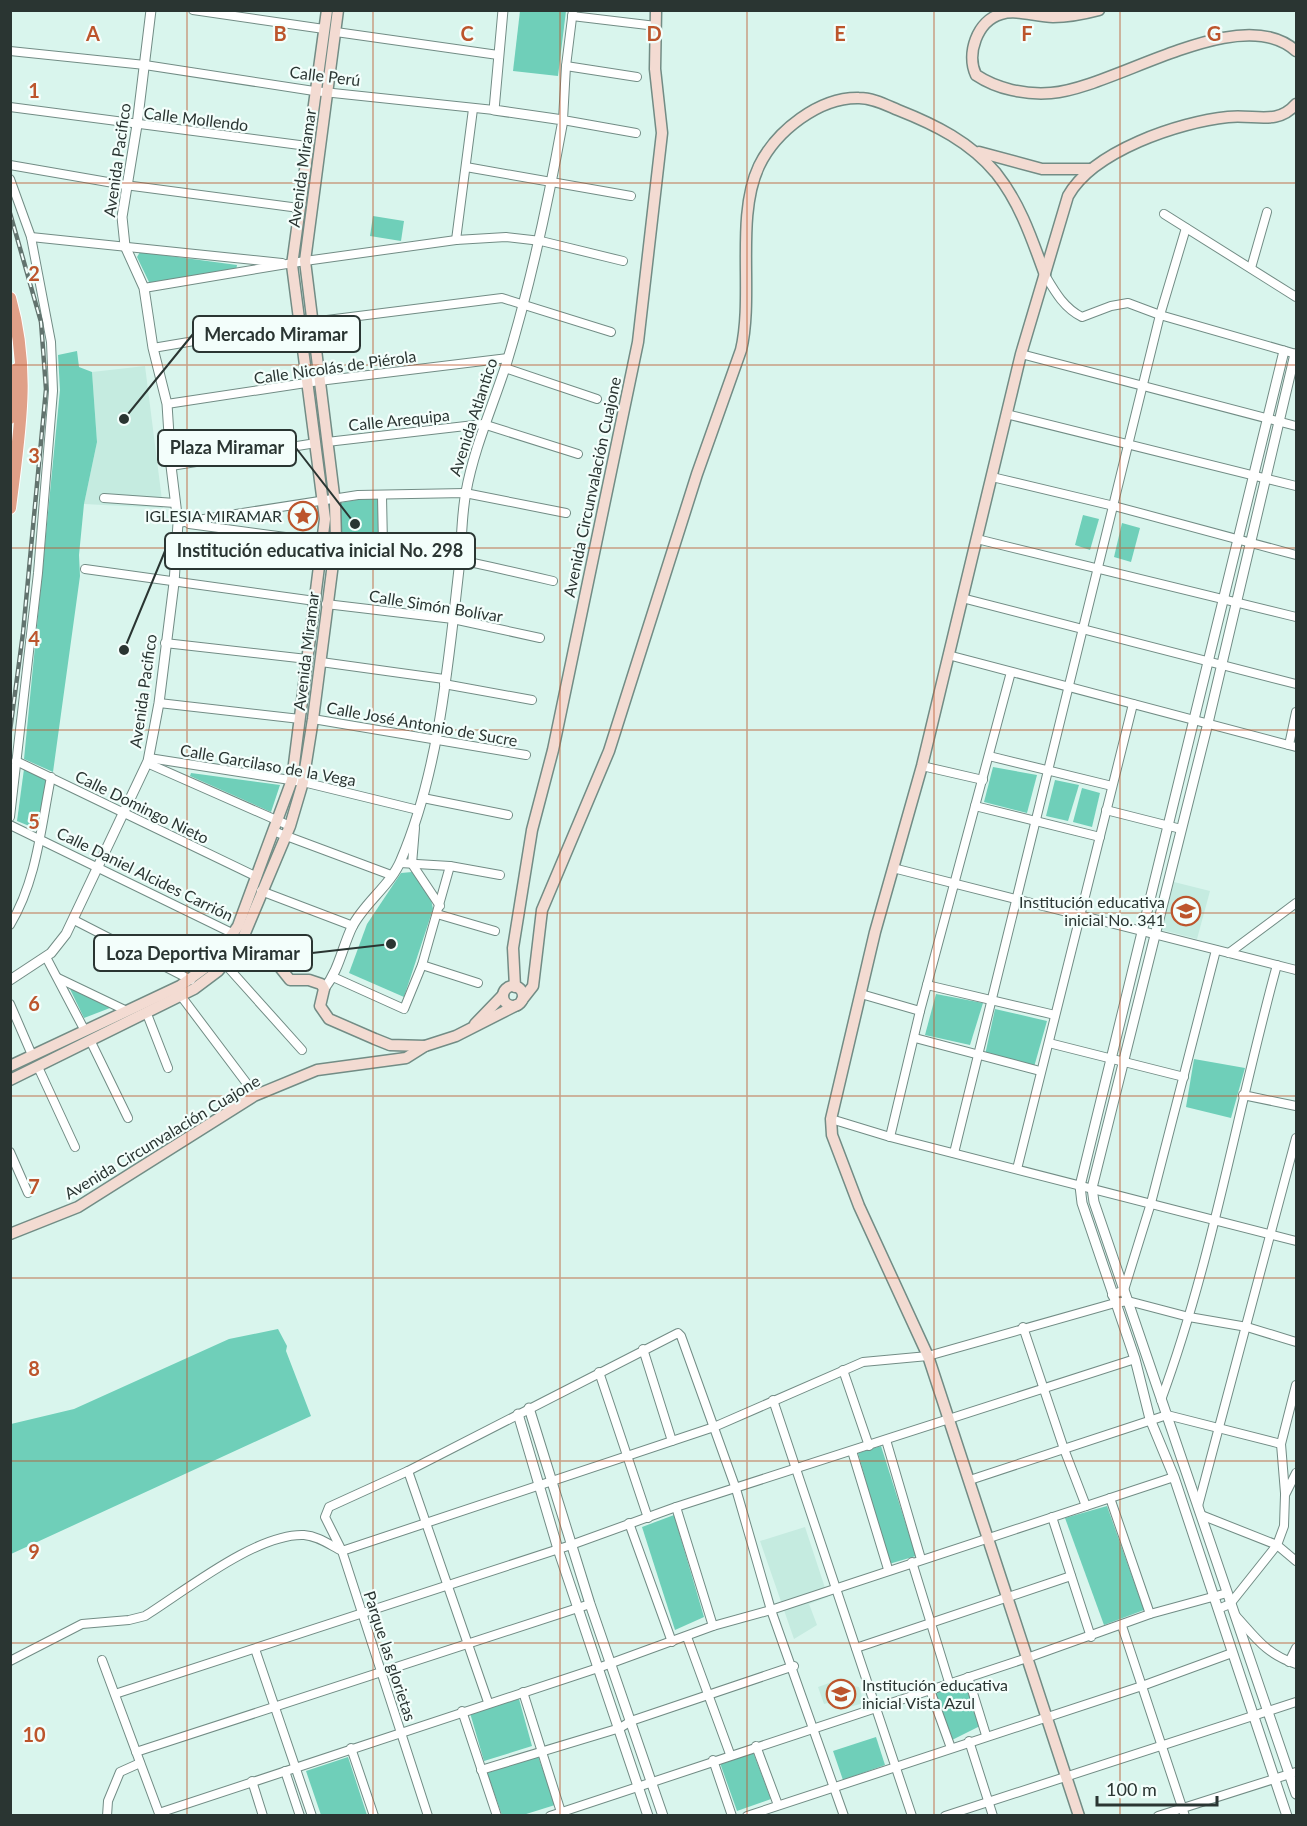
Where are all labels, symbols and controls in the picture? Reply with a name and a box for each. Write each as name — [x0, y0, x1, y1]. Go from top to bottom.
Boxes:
text: A — [85, 21, 100, 45]
text: B — [273, 21, 287, 45]
text: C — [460, 21, 474, 45]
text: D — [646, 21, 662, 45]
text: E — [834, 21, 846, 45]
text: F — [1021, 21, 1033, 45]
text: G — [1207, 21, 1221, 45]
street label: Calle Perú — [289, 62, 362, 89]
text: 1 — [28, 78, 40, 102]
street label: Avenida Pacifico — [99, 102, 134, 218]
street label: Calle Mollendo — [143, 103, 250, 134]
street label: Avenida Miramar — [284, 107, 319, 228]
text: 2 — [28, 261, 40, 285]
callout: Mercado Miramar — [193, 316, 360, 352]
text: Mercado Miramar — [204, 323, 348, 345]
street label: Calle Nicolás de Piérola — [253, 346, 417, 387]
street label: Avenida Atlantico — [444, 355, 501, 478]
street label: Avenida Circunvalación Cuajone — [559, 375, 624, 599]
street label: Calle Arequipa — [347, 405, 450, 434]
callout: Plaza Miramar — [158, 430, 296, 466]
text: Plaza Miramar — [170, 436, 285, 458]
text: 3 — [28, 443, 40, 467]
place icon: IGLESIA MIRAMAR — [287, 500, 319, 532]
place label: IGLESIA MIRAMAR — [145, 506, 282, 525]
callout: Institución educativa inicial No. 298 — [165, 533, 475, 569]
text: Institución educativa inicial No. 298 — [177, 539, 463, 561]
street label: Calle Simón Bolívar — [368, 586, 505, 625]
street label: Avenida Miramar — [289, 590, 322, 711]
text: 4 — [28, 626, 40, 650]
street label: Avenida Pacifico — [125, 633, 160, 749]
street label: Calle José Antonio de Sucre — [325, 697, 519, 750]
street label: Calle Garcilaso de la Vega — [179, 740, 357, 789]
street label: Calle Domingo Nieto — [72, 766, 212, 847]
text: 5 — [28, 809, 40, 833]
street label: Calle Daniel Alcides Carrión — [54, 823, 236, 925]
place label: Institución educativa inicial No. 341 — [1019, 892, 1165, 929]
school or university icon: Institución educativa inicial No. 341 — [1170, 895, 1202, 927]
callout: Loza Deportiva Miramar — [94, 935, 312, 971]
text: Loza Deportiva Miramar — [106, 942, 300, 964]
text: 6 — [28, 991, 40, 1015]
street label: Avenida Circunvalación Cuajone — [60, 1071, 263, 1203]
text: 7 — [28, 1174, 40, 1198]
text: 8 — [28, 1356, 40, 1380]
text: 9 — [28, 1539, 40, 1563]
street label: Parque las glorietas — [360, 1588, 421, 1723]
place label: Institución educativa inicial Vista Azul — [862, 1675, 1008, 1712]
school or university icon: Institución educativa inicial Vista Azul — [825, 1678, 857, 1710]
text: 10 — [22, 1722, 46, 1746]
scale bar — [1097, 1769, 1217, 1807]
text: 100 m — [1106, 1778, 1157, 1800]

